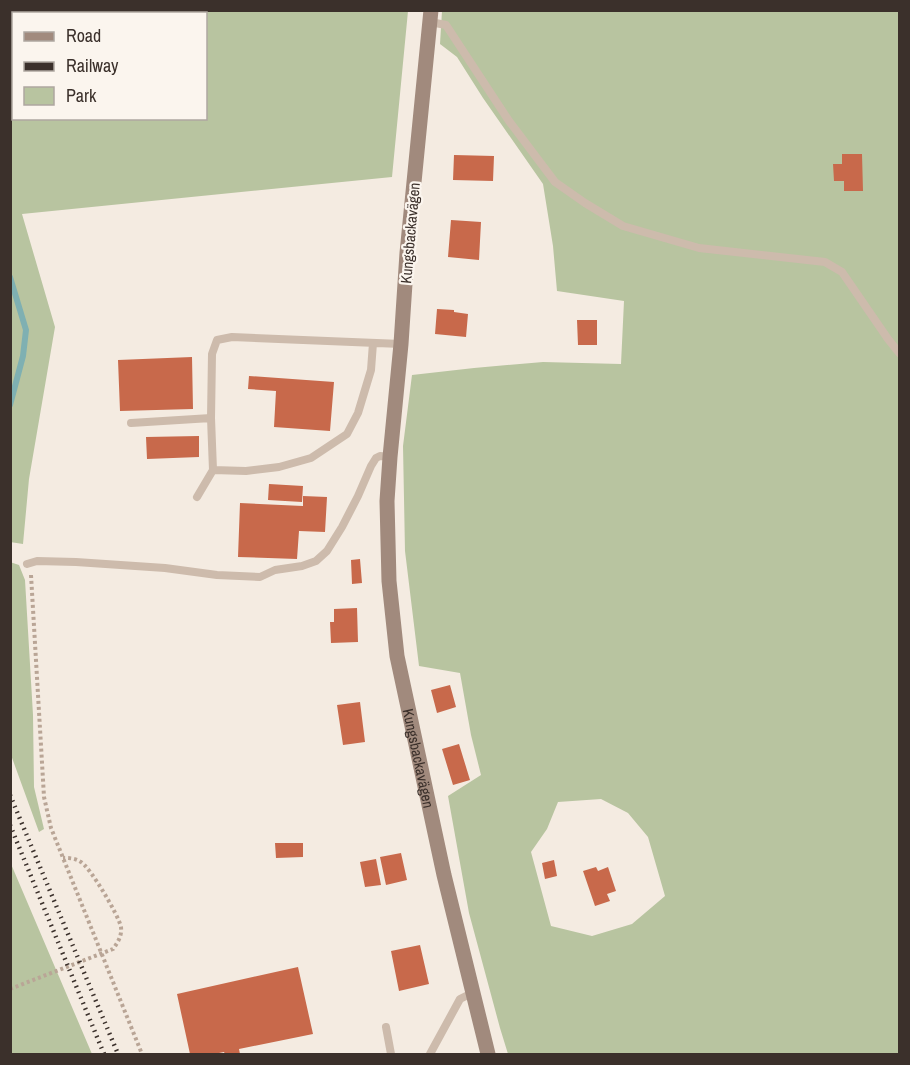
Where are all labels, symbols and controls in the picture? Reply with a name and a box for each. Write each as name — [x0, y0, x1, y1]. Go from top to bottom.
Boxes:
legend — [12, 12, 207, 120]
text: Road — [66, 23, 101, 48]
text: Railway — [66, 53, 119, 78]
text: Park — [66, 83, 97, 108]
street label: Kungsbackavägen — [395, 182, 425, 284]
street label: Kungsbackavägen — [398, 706, 440, 810]

